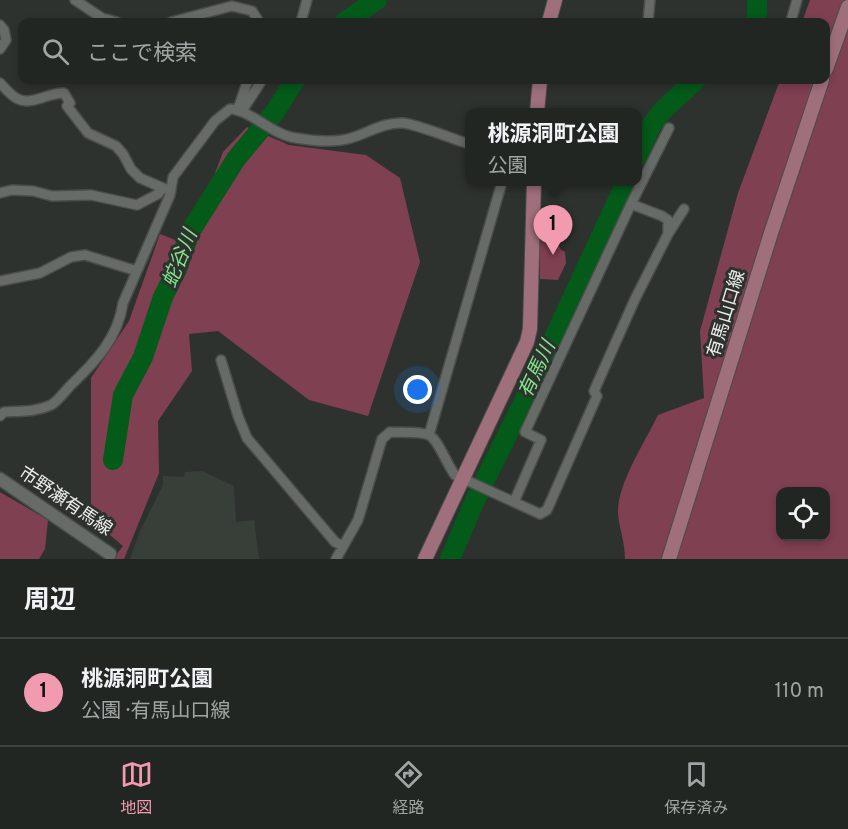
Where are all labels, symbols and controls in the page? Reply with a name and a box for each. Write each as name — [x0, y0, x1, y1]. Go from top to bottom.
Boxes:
search box — [18, 18, 830, 84]
icon: search — [39, 35, 72, 68]
text: ここで検索 — [87, 41, 197, 68]
popup — [465, 108, 642, 186]
text: 桃源洞町公園 — [487, 122, 620, 149]
text: 公園 — [487, 154, 527, 180]
pin: 1 — [534, 206, 572, 255]
water label: 蛇谷川 — [158, 224, 205, 292]
street label: 有馬山口線 — [703, 268, 751, 360]
water label: 有馬川 — [514, 336, 563, 403]
your location — [403, 375, 432, 404]
street label: 市野瀬有馬線 — [14, 462, 116, 542]
map controls — [776, 487, 830, 541]
button: locate — [776, 487, 830, 541]
text: 周辺 — [24, 585, 76, 618]
text: 桃源洞町公園 — [81, 667, 213, 694]
text: 1 — [40, 679, 48, 705]
text: 110 m — [775, 679, 824, 705]
text: 公園 · 有馬山口線 — [81, 699, 230, 725]
tab: 地図 — [120, 758, 153, 819]
tab: 経路 — [392, 758, 425, 819]
tab: 保存済み — [664, 758, 728, 819]

